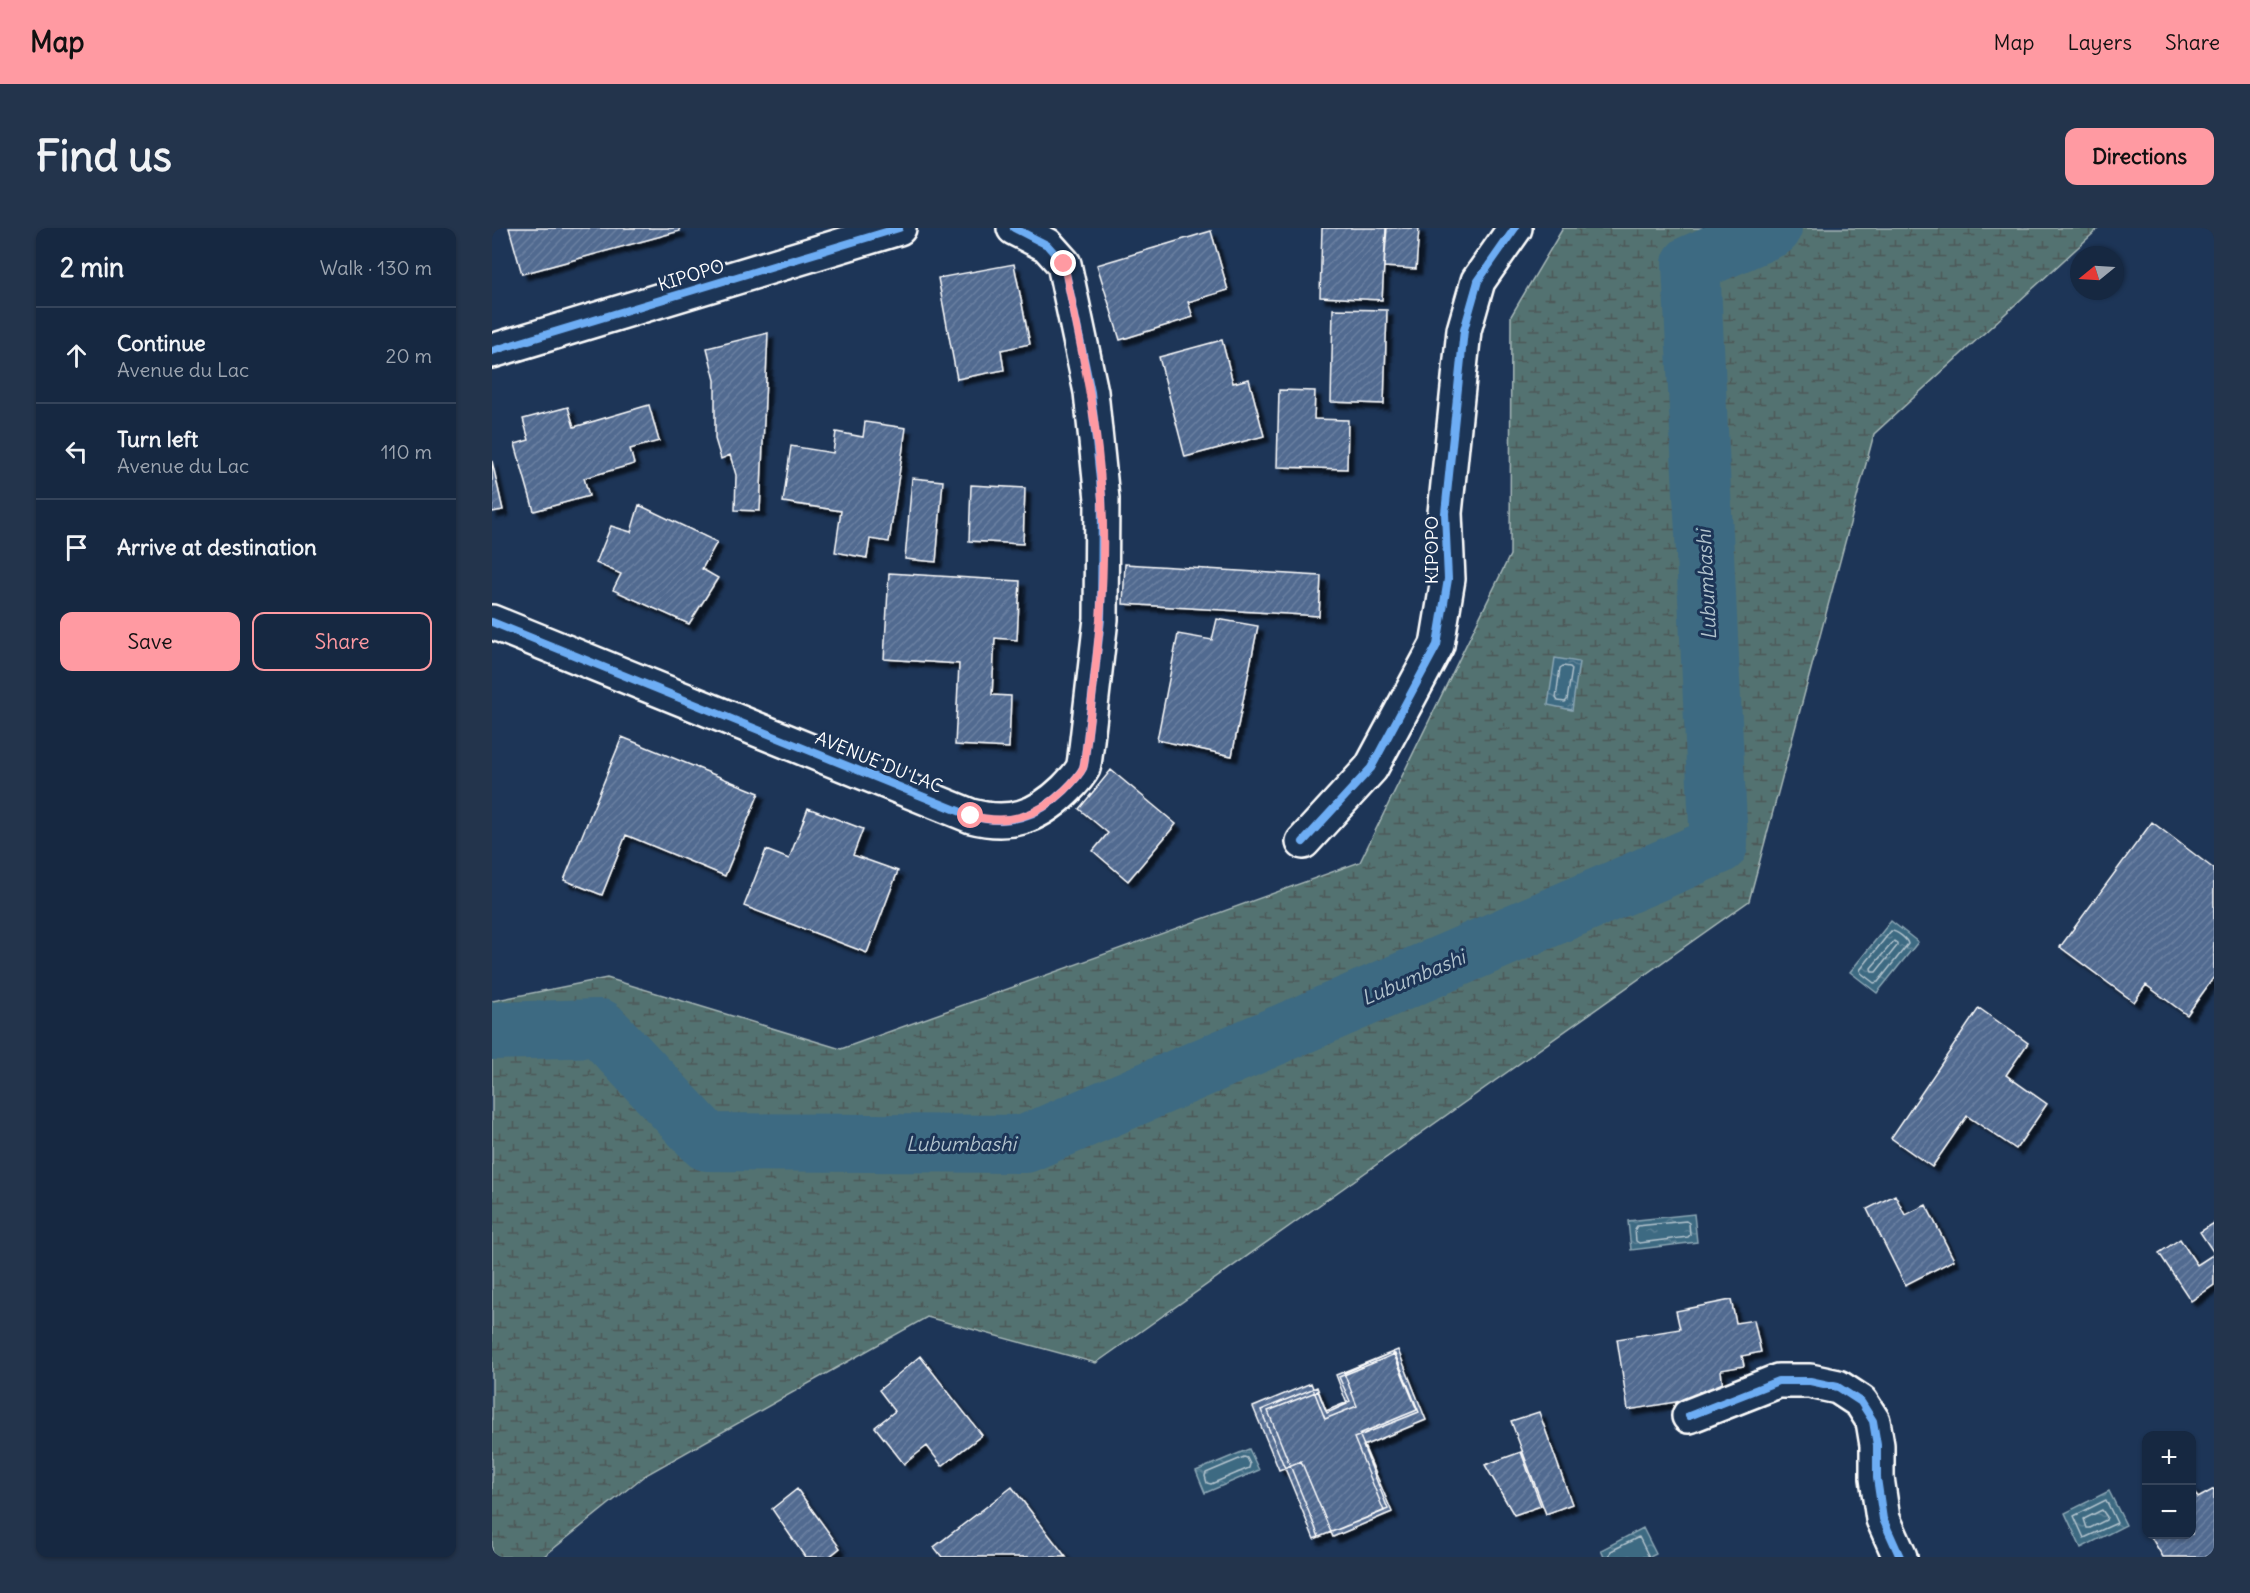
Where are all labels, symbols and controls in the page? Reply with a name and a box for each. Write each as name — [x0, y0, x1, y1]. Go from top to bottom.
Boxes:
text: Map — [30, 24, 84, 60]
text: Map — [1994, 29, 2034, 56]
text: Layers — [2067, 29, 2132, 56]
text: Share — [2165, 29, 2220, 56]
button: Directions — [2065, 128, 2214, 185]
text: Find us — [36, 130, 172, 182]
north arrow — [2070, 246, 2124, 300]
route end — [1050, 250, 1076, 276]
text: 2 min — [60, 251, 124, 284]
street label: KIPOPO — [655, 254, 727, 296]
text: Walk · 130 m — [320, 255, 432, 280]
text: Continue — [117, 329, 206, 357]
icon: ahead — [60, 339, 93, 372]
text: 20 m — [386, 343, 432, 368]
text: Avenue du Lac — [117, 357, 249, 382]
text: Turn left — [117, 425, 198, 453]
icon: left — [60, 435, 93, 468]
text: 110 m — [381, 439, 432, 464]
text: Avenue du Lac — [117, 453, 249, 478]
street label: KIPOPO — [1420, 516, 1443, 584]
water label: Lubumbashi — [1691, 527, 1721, 641]
icon: arrive — [60, 531, 93, 564]
text: Arrive at destination — [117, 533, 317, 561]
button: Save — [60, 612, 240, 671]
button: Share — [252, 612, 432, 671]
street label: AVENUE DU LAC — [812, 726, 946, 798]
route start — [957, 802, 983, 828]
water label: Lubumbashi — [1357, 943, 1471, 1010]
water label: Lubumbashi — [906, 1131, 1019, 1156]
map controls — [2142, 1431, 2196, 1539]
button: + — [2142, 1431, 2196, 1485]
button: − — [2142, 1485, 2196, 1539]

